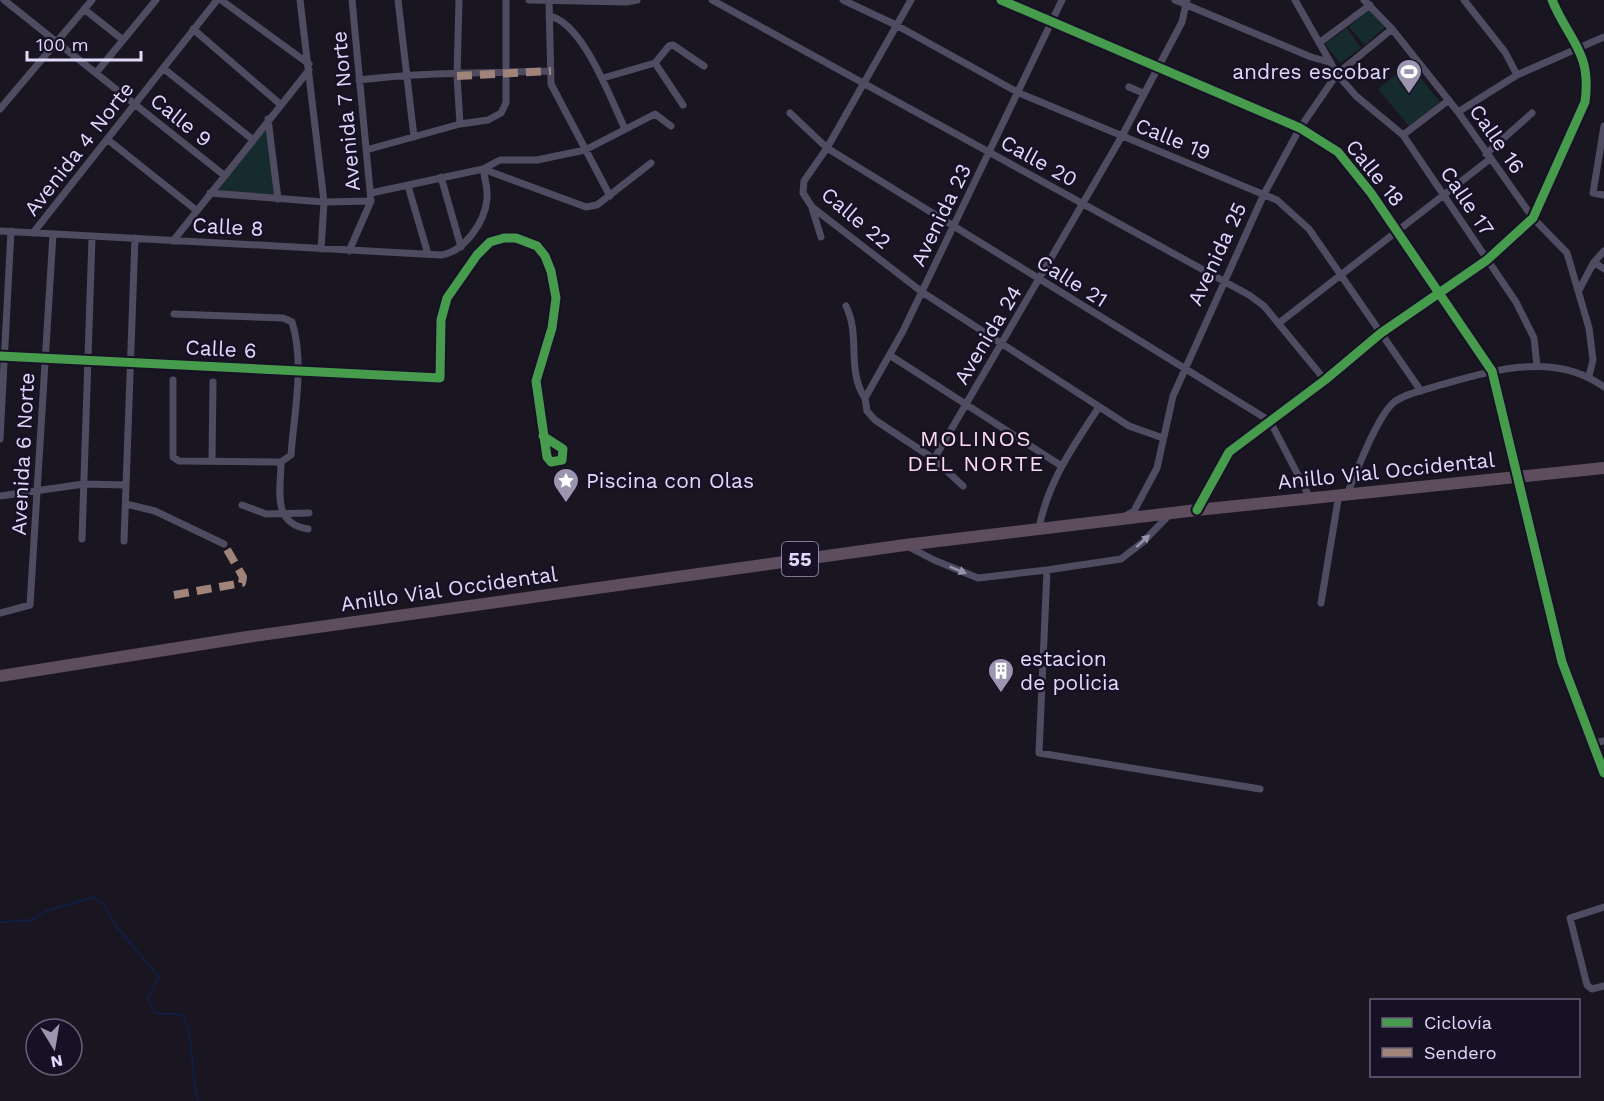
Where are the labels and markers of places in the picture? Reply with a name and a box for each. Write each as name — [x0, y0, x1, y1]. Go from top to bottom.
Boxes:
sports icon: andres escobar — [1394, 57, 1424, 95]
place label: andres escobar — [1232, 59, 1390, 84]
place icon: Piscina con Olas — [551, 466, 581, 504]
place label: Piscina con Olas — [586, 468, 754, 493]
place label: estacion de policia — [1020, 646, 1120, 695]
building icon: estacion de policia — [986, 656, 1016, 694]

